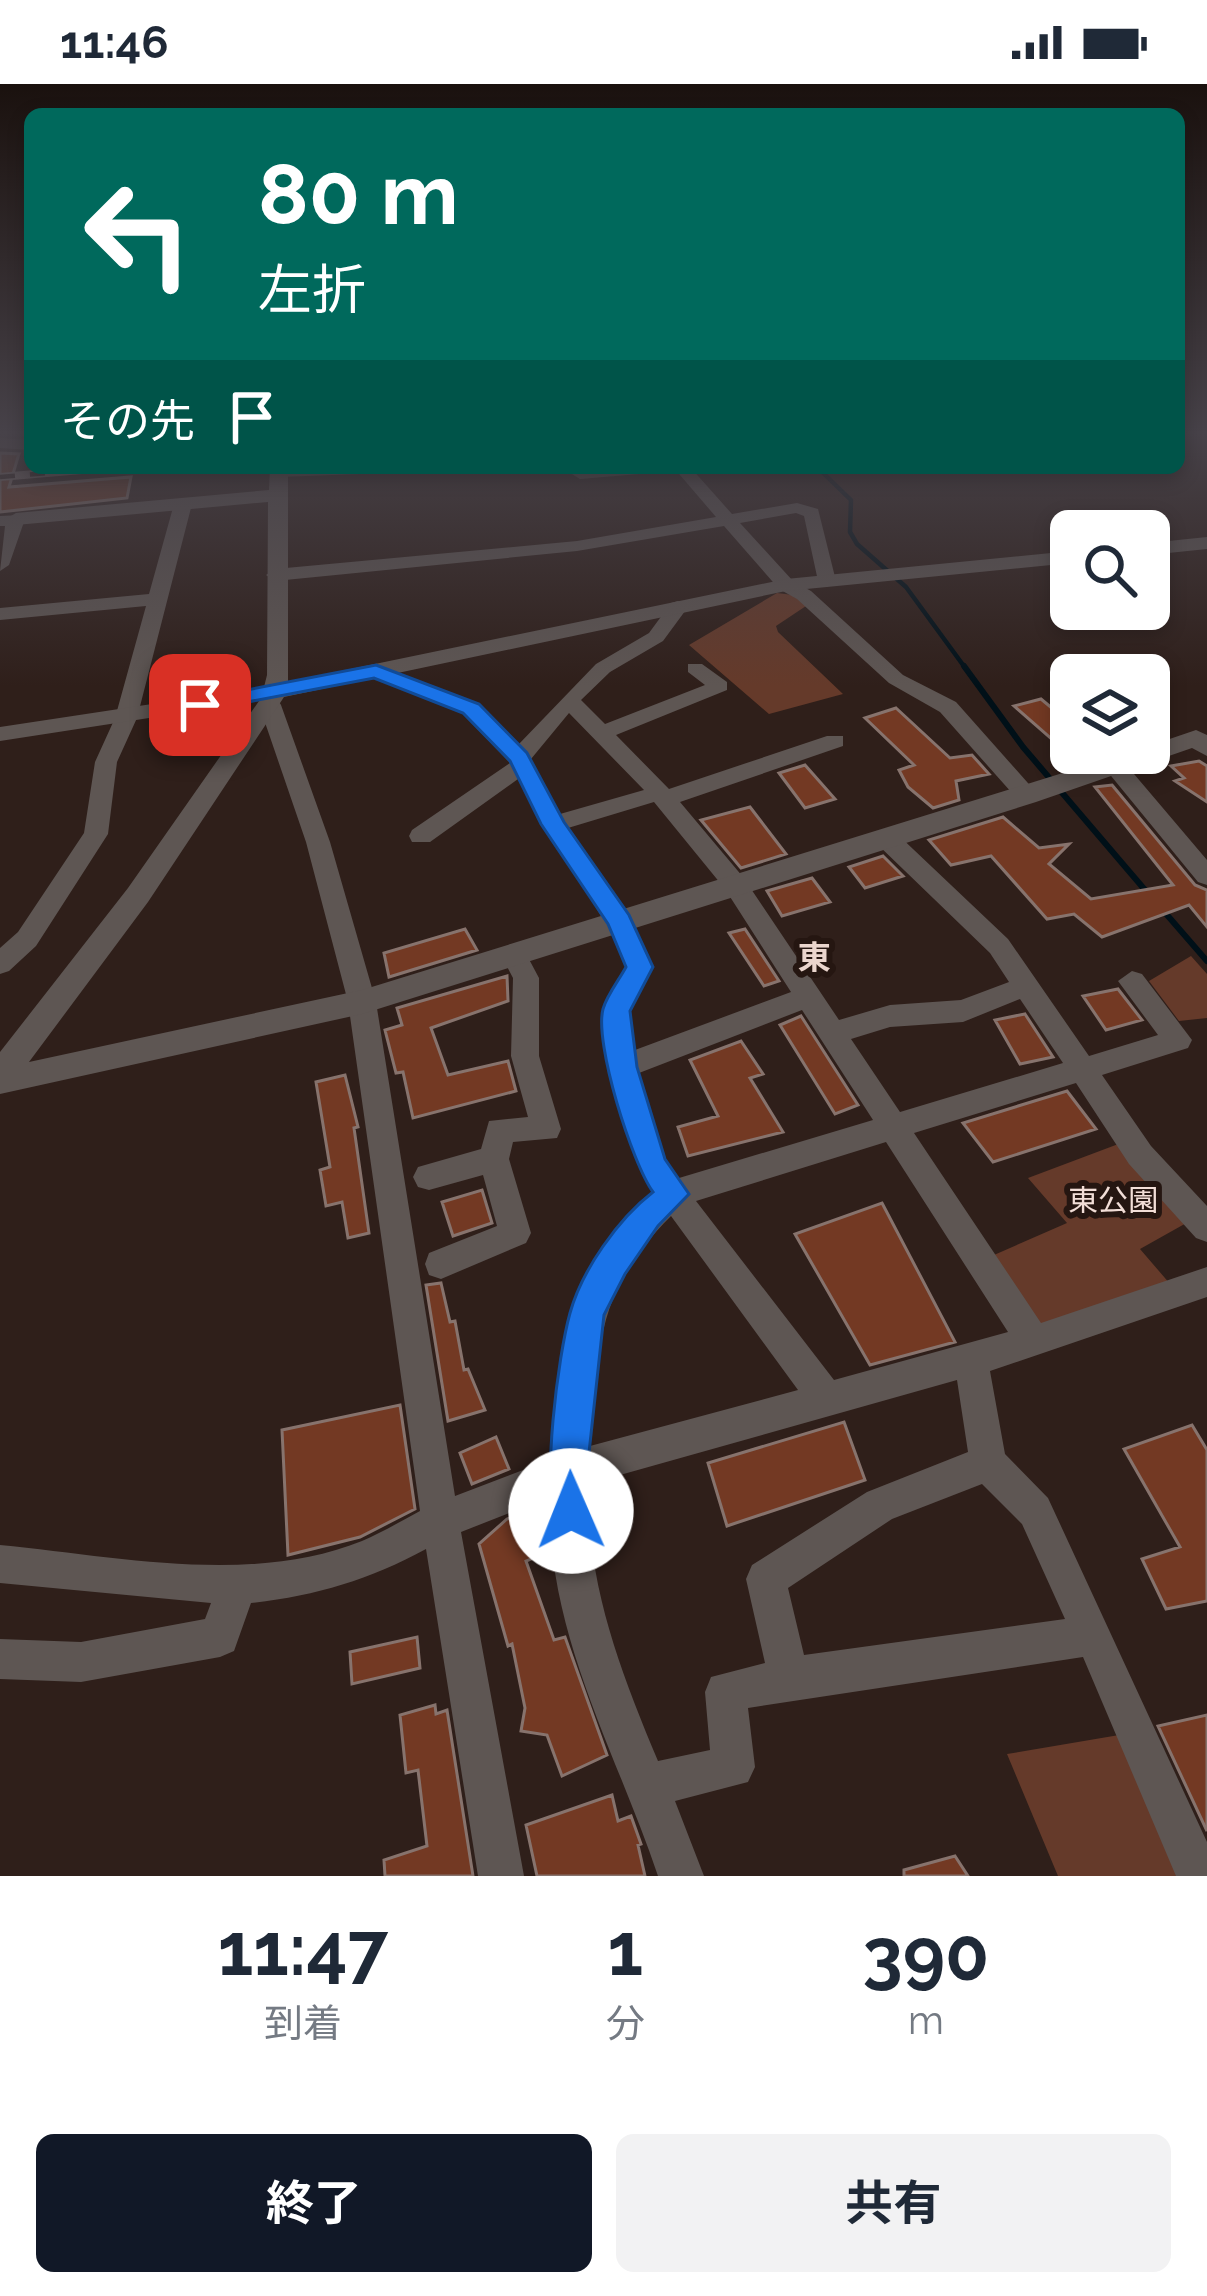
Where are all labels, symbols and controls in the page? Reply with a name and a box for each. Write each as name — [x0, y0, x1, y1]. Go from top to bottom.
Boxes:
text: 11:46 — [60, 16, 169, 69]
text: 80 m — [258, 145, 459, 244]
icon: left — [60, 156, 216, 312]
text: 左折 — [258, 258, 366, 322]
icon: arrive — [219, 384, 285, 450]
text: その先 — [60, 395, 195, 448]
map controls — [1050, 510, 1170, 774]
button: search — [1050, 510, 1170, 630]
pin — [149, 654, 251, 756]
button: layers — [1050, 654, 1170, 774]
icon: arrive — [167, 672, 233, 738]
district label: 東 — [798, 938, 831, 977]
park label: 東公園 — [1068, 1183, 1158, 1218]
position arrow — [508, 1448, 634, 1574]
text: 11:47 — [218, 1907, 388, 1992]
text: 1 — [608, 1907, 643, 1992]
text: 390 — [863, 1912, 989, 1997]
text: m — [908, 1997, 944, 2043]
text: 到着 — [264, 2000, 342, 2046]
text: 分 — [606, 2000, 645, 2046]
button: 終了 — [36, 2134, 592, 2272]
button: 共有 — [616, 2134, 1171, 2272]

